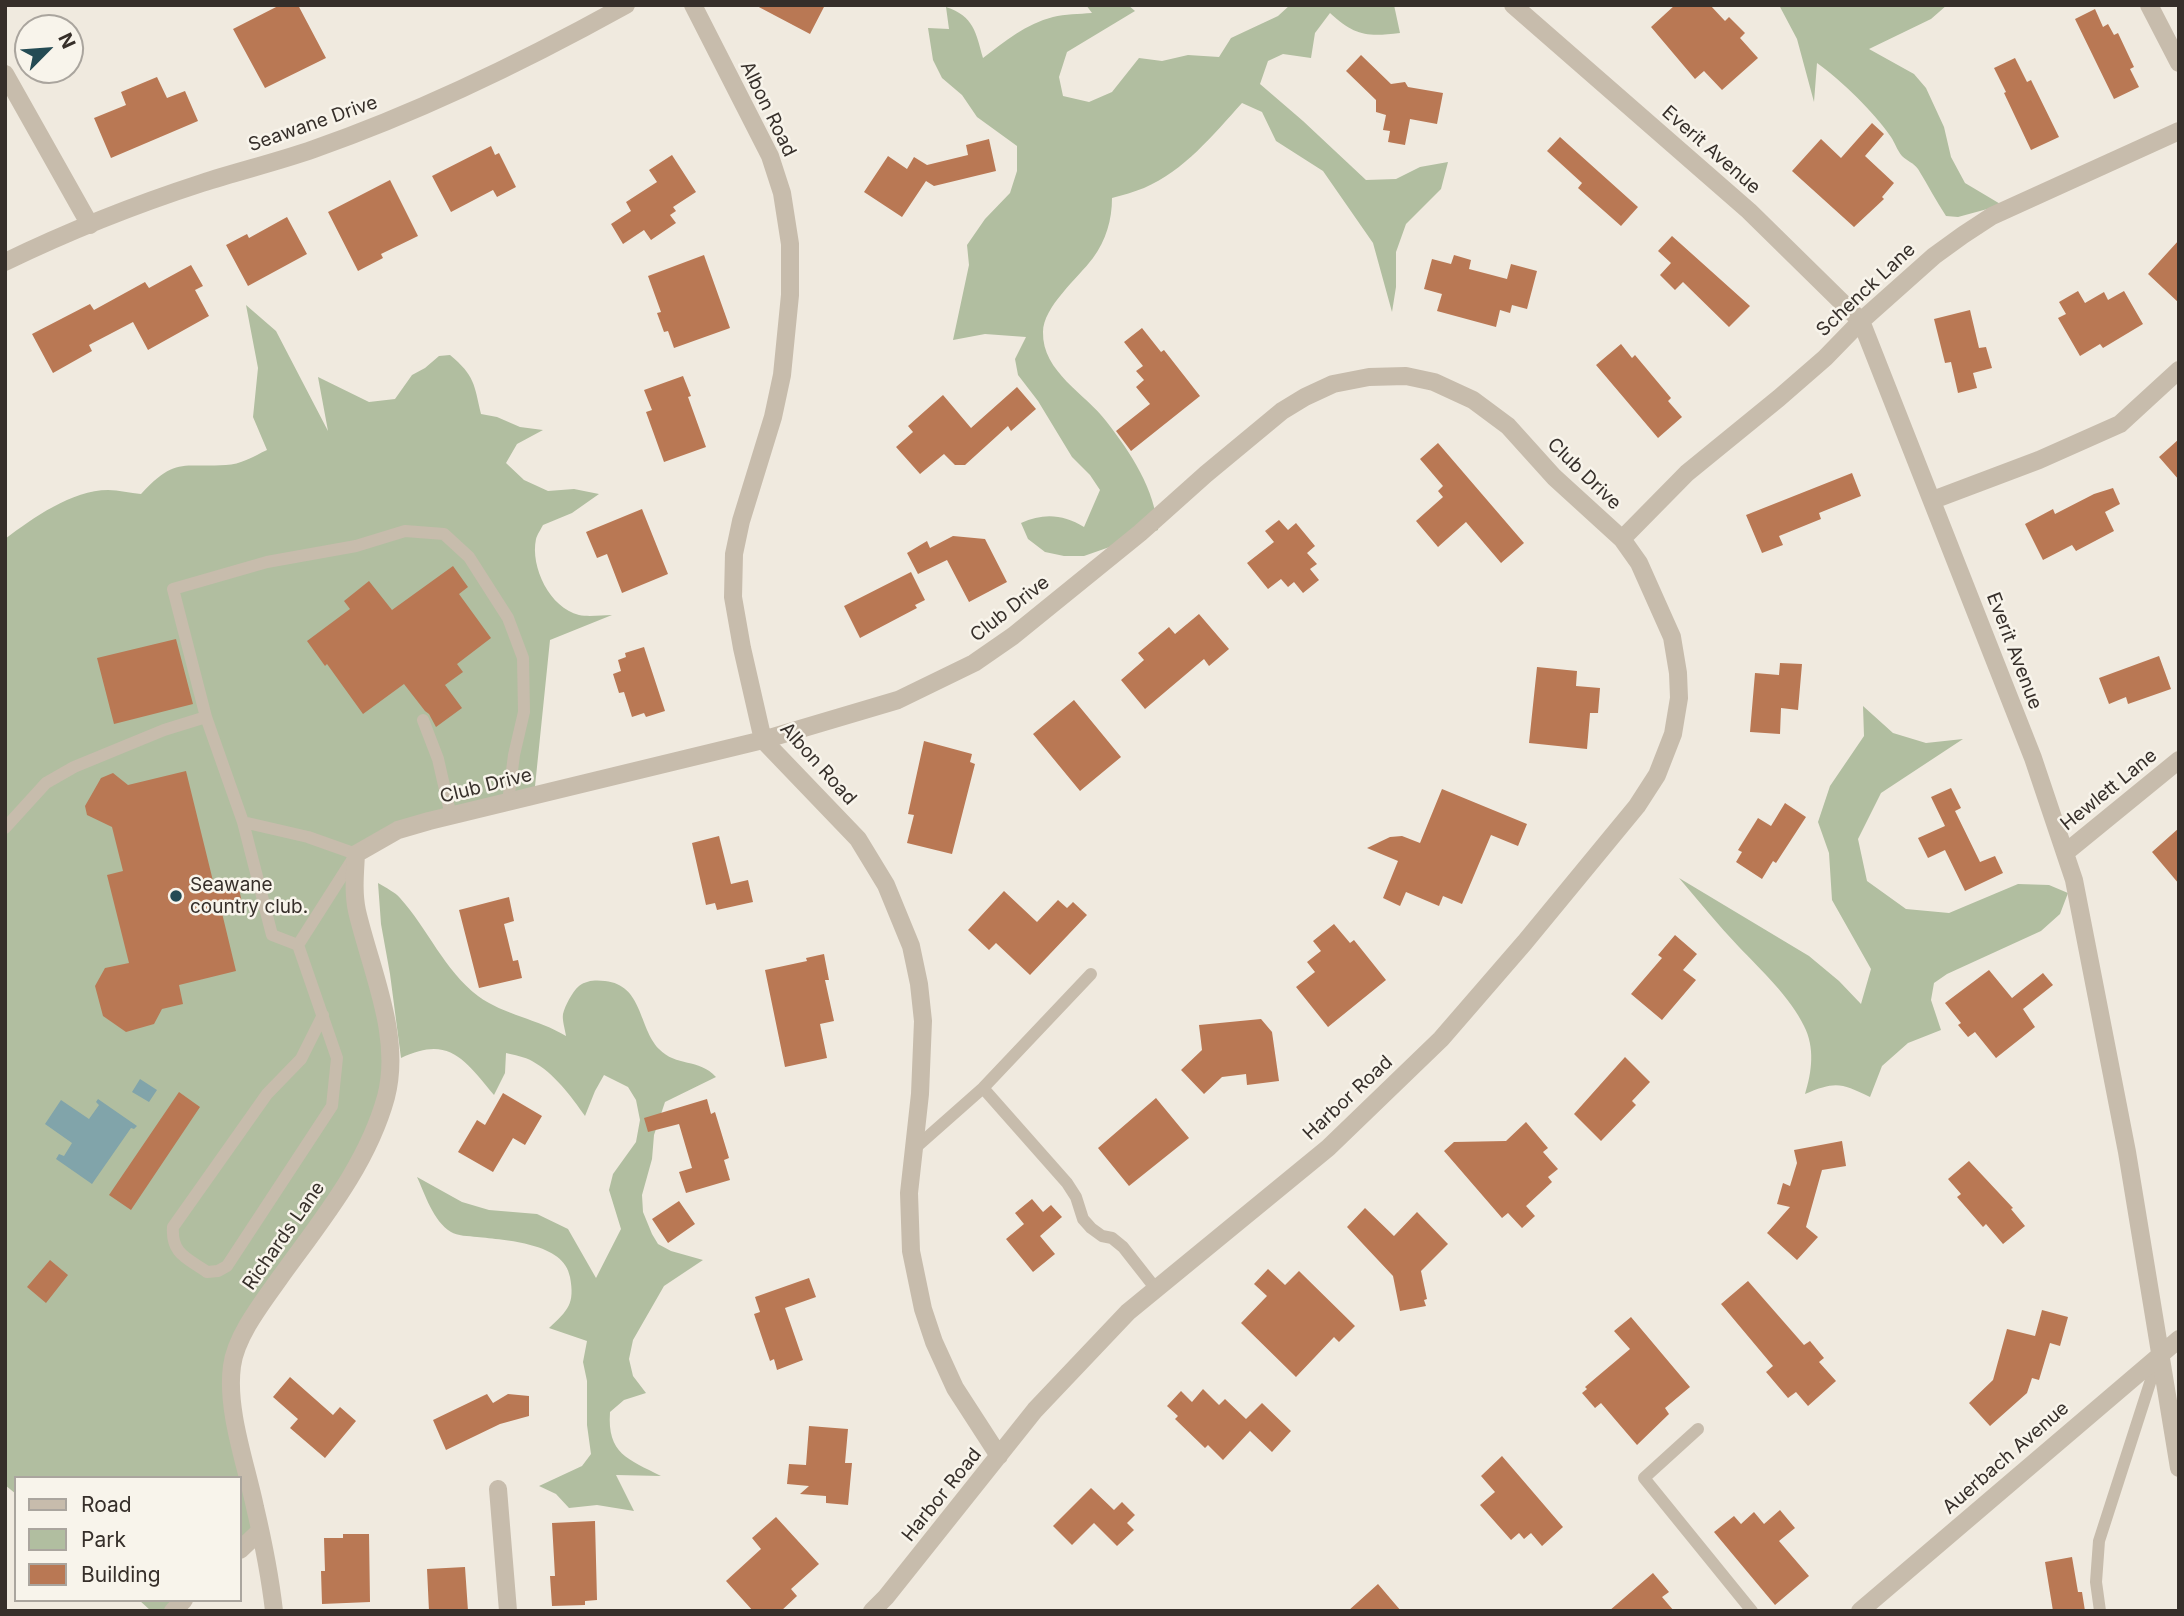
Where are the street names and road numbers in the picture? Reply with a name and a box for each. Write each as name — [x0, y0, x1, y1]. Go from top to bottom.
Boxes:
street label: Albon Road — [735, 58, 801, 160]
street label: Seawane Drive — [245, 91, 381, 157]
street label: Everit Avenue — [1657, 101, 1765, 199]
street label: Schenck Lane — [1812, 238, 1920, 342]
street label: Club Drive — [1542, 433, 1626, 515]
street label: Club Drive — [966, 571, 1054, 647]
street label: Everit Avenue — [1981, 589, 2047, 713]
street label: Albon Road — [775, 718, 861, 810]
street label: Hewlett Lane — [2056, 744, 2162, 836]
street label: Club Drive — [438, 764, 534, 808]
street label: Harbor Road — [1299, 1051, 1397, 1145]
street label: Richards Lane — [238, 1177, 330, 1295]
street label: Auerbach Avenue — [1938, 1397, 2074, 1519]
street label: Harbor Road — [897, 1444, 987, 1546]

